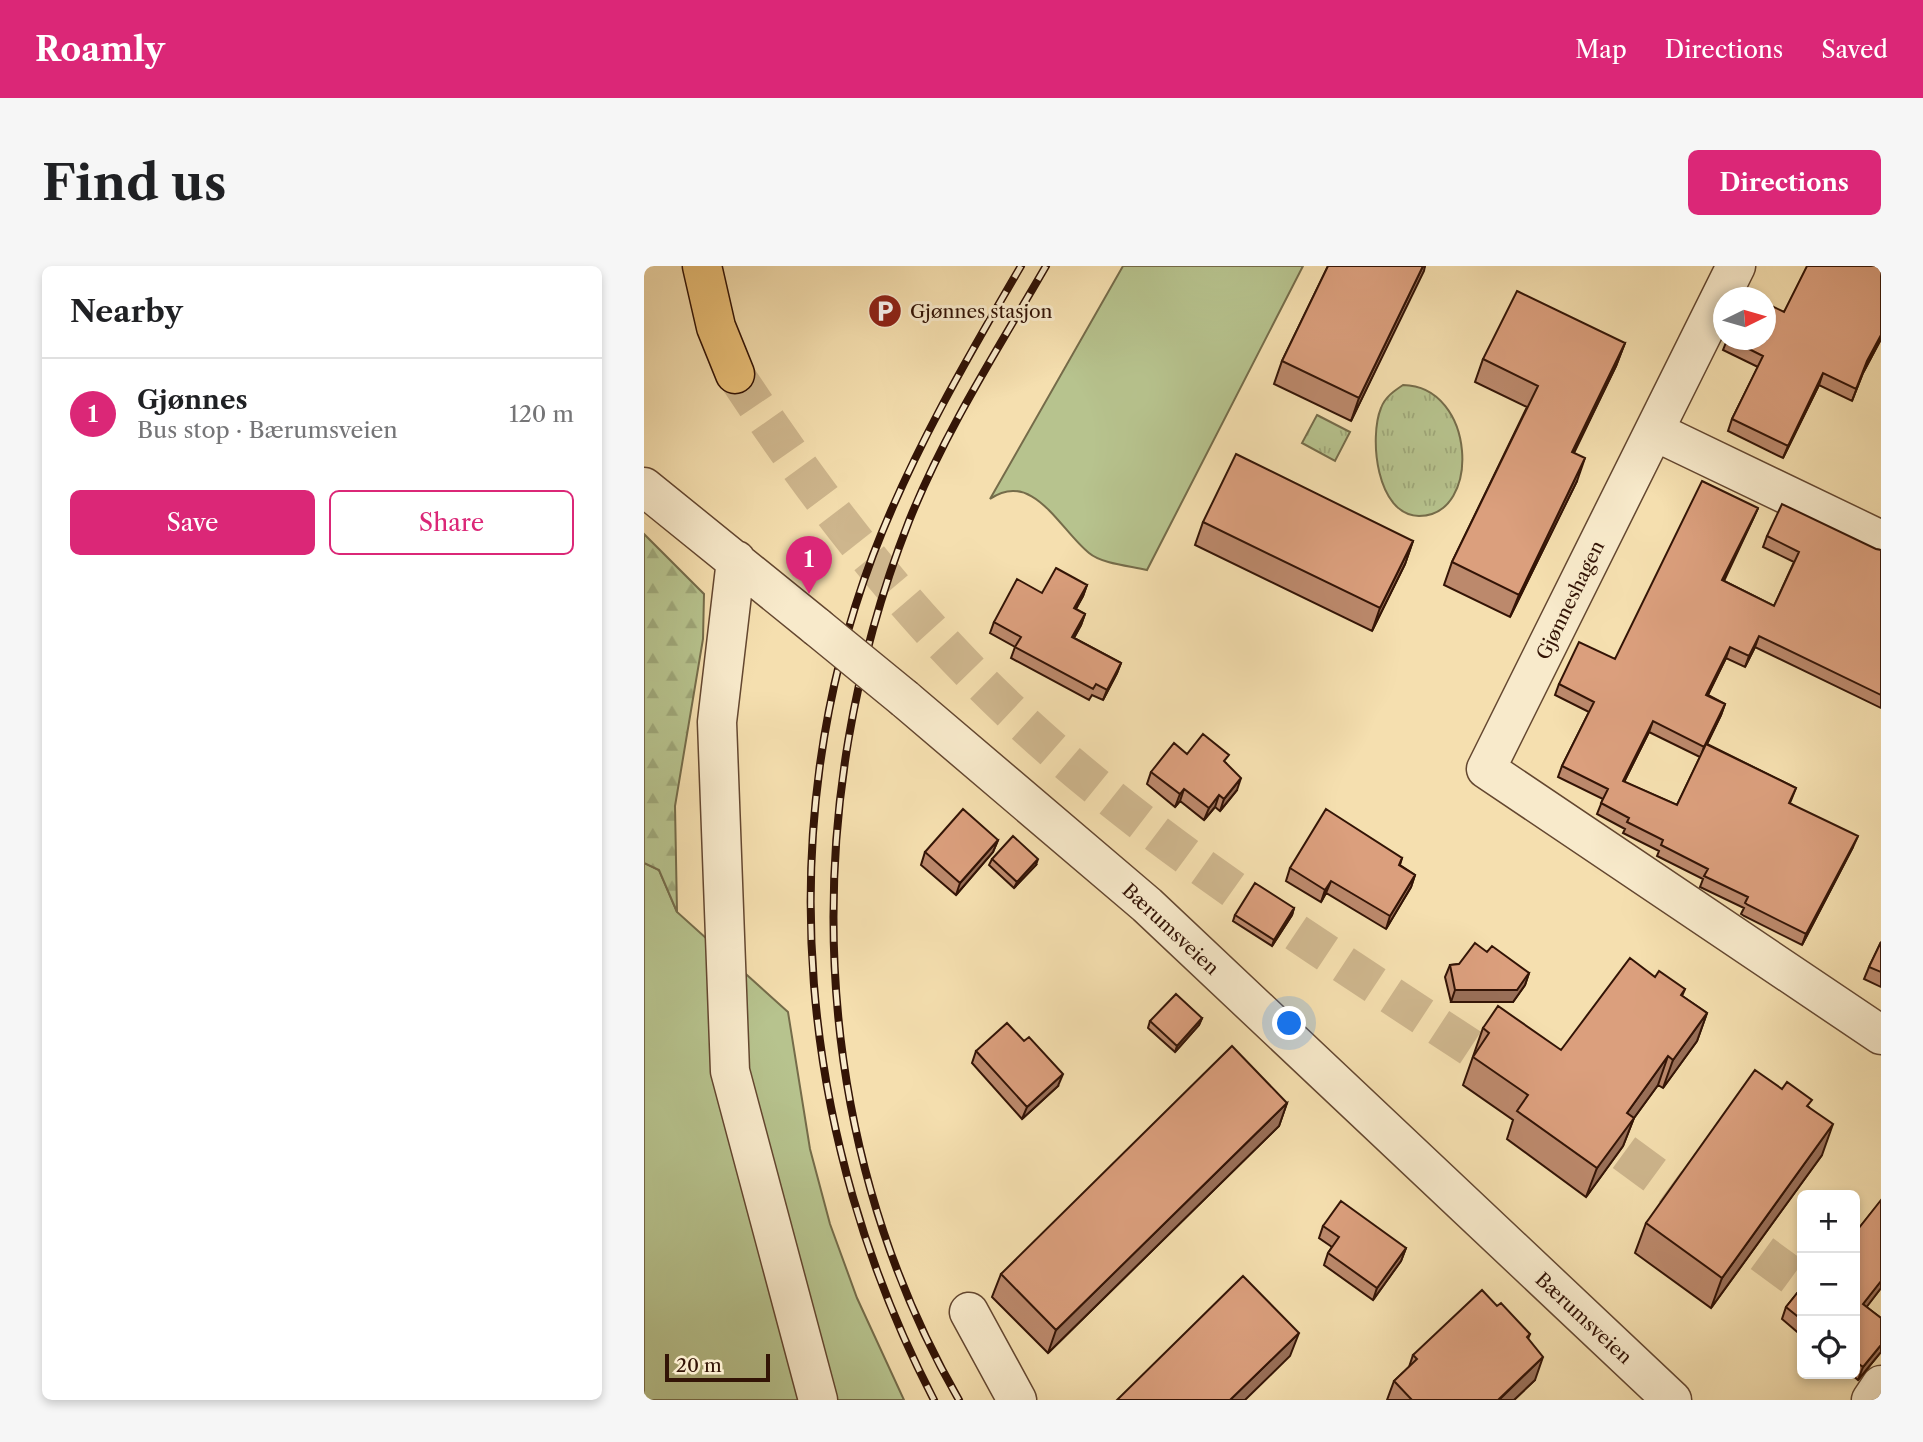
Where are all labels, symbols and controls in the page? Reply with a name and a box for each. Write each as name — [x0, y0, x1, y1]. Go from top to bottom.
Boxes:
text: Roamly — [35, 29, 165, 70]
text: Map — [1575, 35, 1627, 64]
text: Directions — [1665, 35, 1783, 64]
text: Saved — [1821, 35, 1888, 64]
button: Directions — [1688, 150, 1881, 215]
text: Find us — [42, 152, 226, 213]
north arrow — [1713, 287, 1776, 350]
parking icon: Gjønnes stasjon — [866, 292, 904, 330]
text: Nearby — [70, 293, 183, 330]
place label: Gjønnes stasjon — [910, 300, 1053, 323]
text: Gjønnes — [137, 384, 248, 416]
text: 1 — [88, 400, 98, 428]
text: 120 m — [509, 400, 574, 428]
text: Bus stop · Bærumsveien — [137, 416, 398, 444]
button: Save — [70, 490, 315, 555]
button: Share — [329, 490, 574, 555]
pin: 1 — [786, 536, 832, 594]
street label: Gjønneshagen — [1532, 537, 1609, 664]
street label: Bærumsveien — [1118, 879, 1224, 980]
your location — [1272, 1006, 1306, 1040]
map controls — [1797, 1190, 1860, 1379]
button: + — [1797, 1190, 1860, 1253]
button: − — [1797, 1253, 1860, 1316]
street label: Bærumsveien — [1531, 1268, 1637, 1369]
button: locate — [1797, 1316, 1860, 1379]
scale bar — [665, 1351, 770, 1383]
text: 20 m — [676, 1354, 722, 1377]

